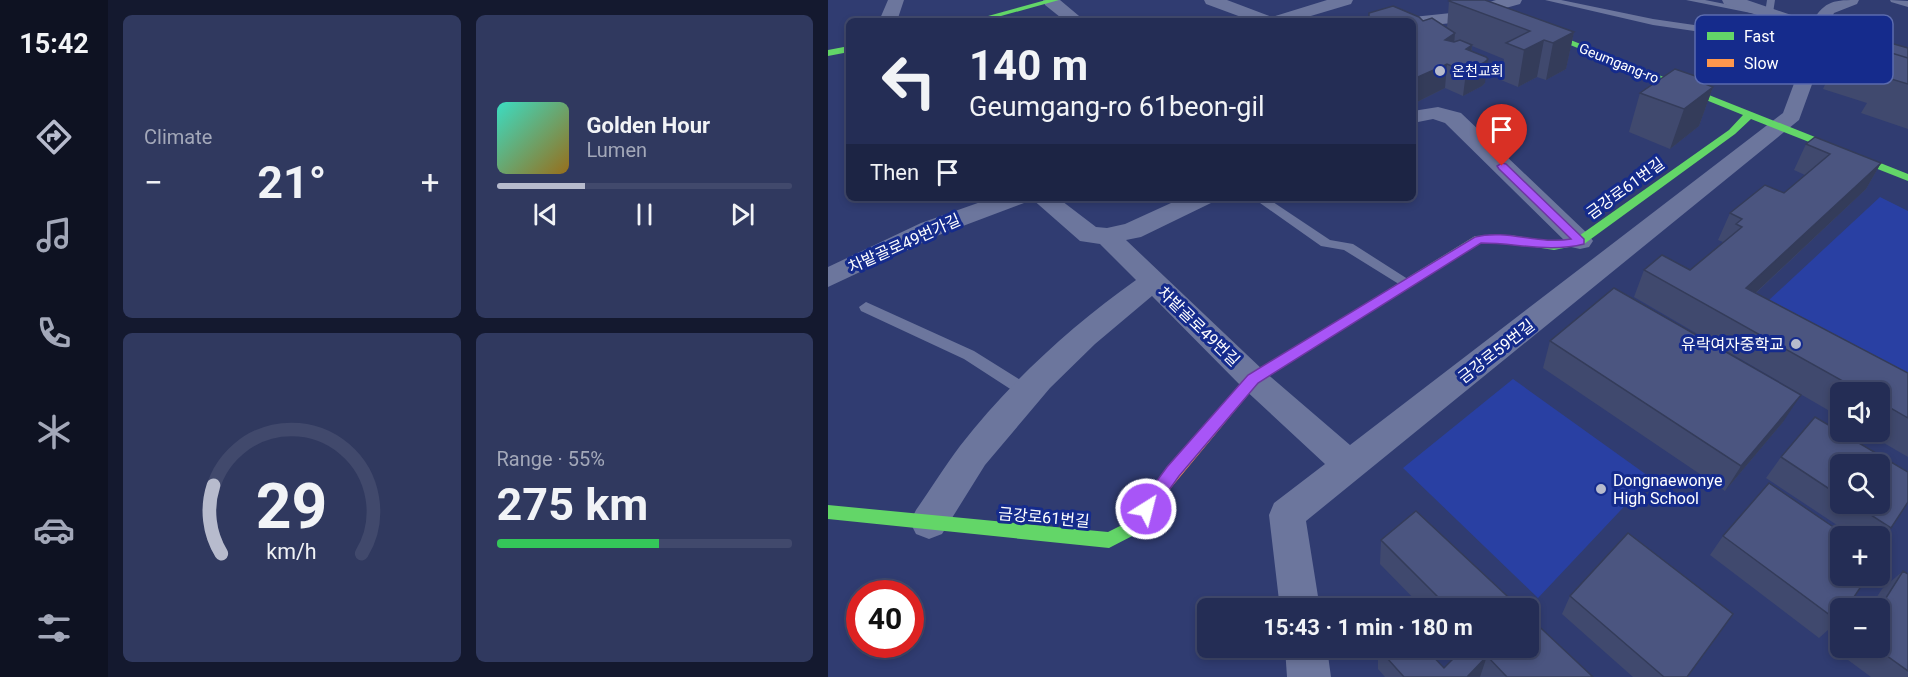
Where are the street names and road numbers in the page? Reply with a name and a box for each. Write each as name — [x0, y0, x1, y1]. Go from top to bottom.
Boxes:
street label: Geumgang-ro — [1577, 40, 1661, 86]
street label: 금강로61번길 — [1583, 154, 1668, 223]
street label: 차밭골로49번가길 — [845, 210, 963, 277]
street label: 차밭골로49번길 — [1154, 283, 1243, 370]
street label: 금강로59번길 — [1454, 316, 1538, 387]
street label: 금강로61번길 — [998, 504, 1090, 531]

